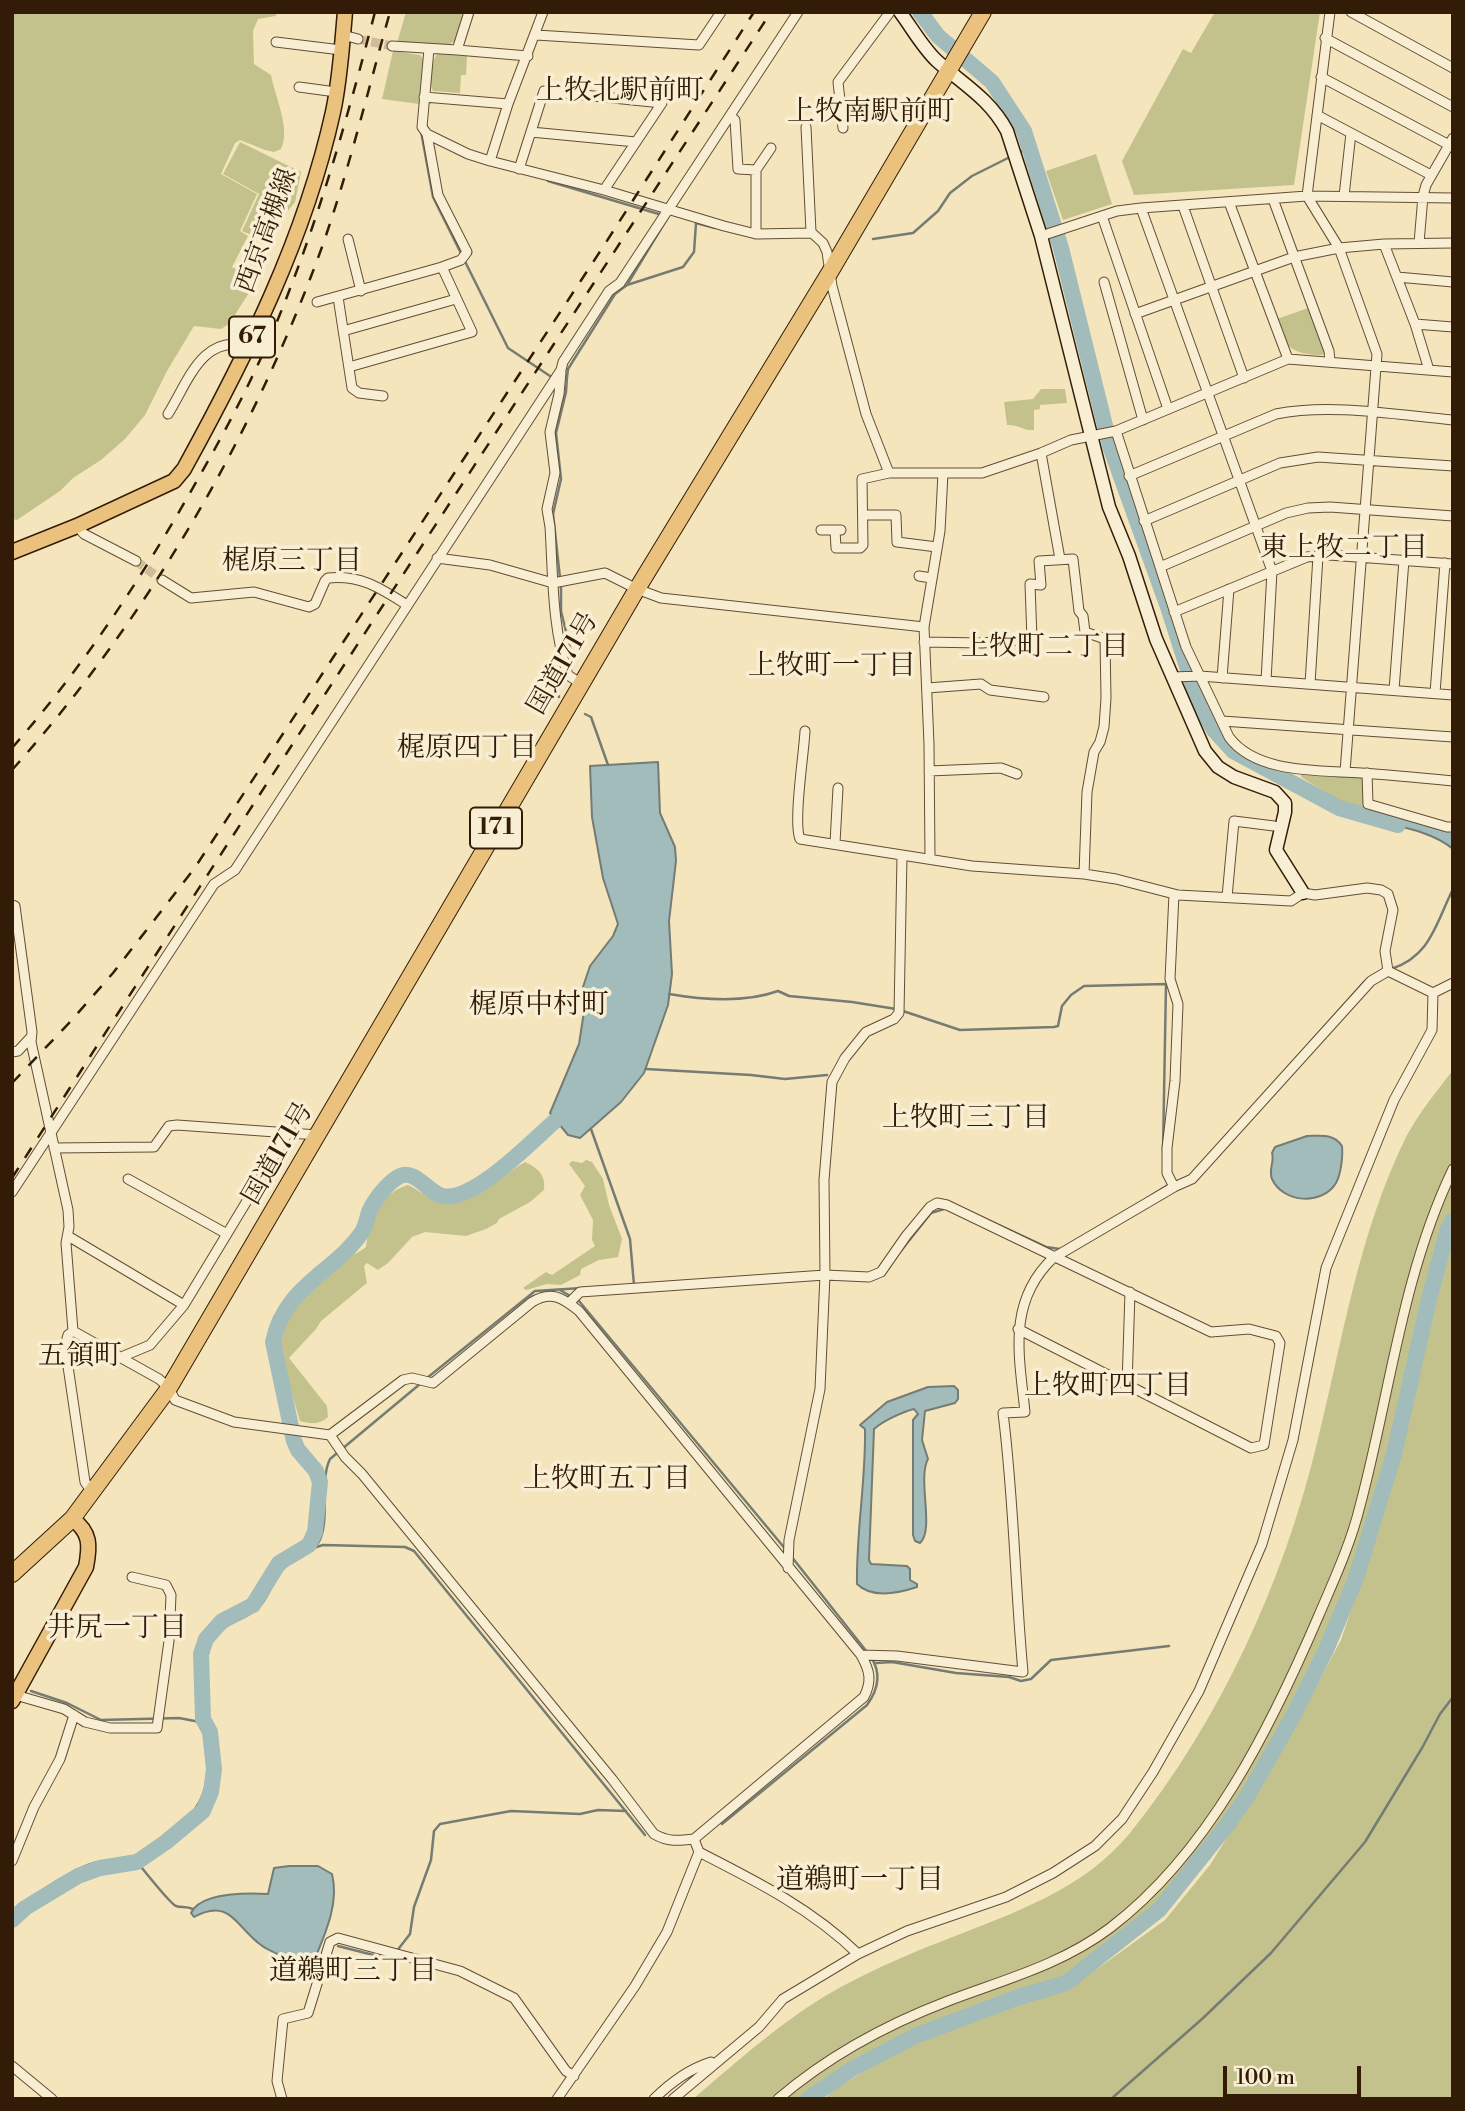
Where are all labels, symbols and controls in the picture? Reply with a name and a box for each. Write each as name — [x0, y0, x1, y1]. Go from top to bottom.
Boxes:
district label: 上牧北駅前町 — [536, 75, 704, 109]
district label: 上牧南駅前町 — [787, 96, 955, 130]
street label: 西京高槻線 — [231, 165, 305, 297]
road number: 67 — [229, 316, 275, 358]
district label: 東上牧二丁目 — [1260, 532, 1428, 566]
district label: 梶原三丁目 — [222, 545, 362, 579]
street label: 国道171号 — [522, 607, 606, 721]
district label: 上牧町二丁目 — [961, 631, 1129, 665]
district label: 上牧町一丁目 — [748, 650, 916, 684]
district label: 梶原四丁目 — [397, 732, 537, 766]
road number: 171 — [470, 808, 522, 848]
district label: 梶原中村町 — [469, 989, 609, 1023]
street label: 国道171号 — [237, 1097, 321, 1211]
district label: 上牧町三丁目 — [882, 1102, 1050, 1136]
district label: 五領町 — [38, 1340, 122, 1374]
district label: 上牧町四丁目 — [1024, 1370, 1192, 1404]
district label: 上牧町五丁目 — [523, 1463, 691, 1497]
district label: 井尻一丁目 — [47, 1612, 187, 1646]
district label: 道鵜町一丁目 — [776, 1864, 944, 1898]
district label: 道鵜町三丁目 — [269, 1955, 437, 1989]
scale bar — [1227, 2052, 1365, 2096]
text: 100 m — [1236, 2065, 1295, 2091]

